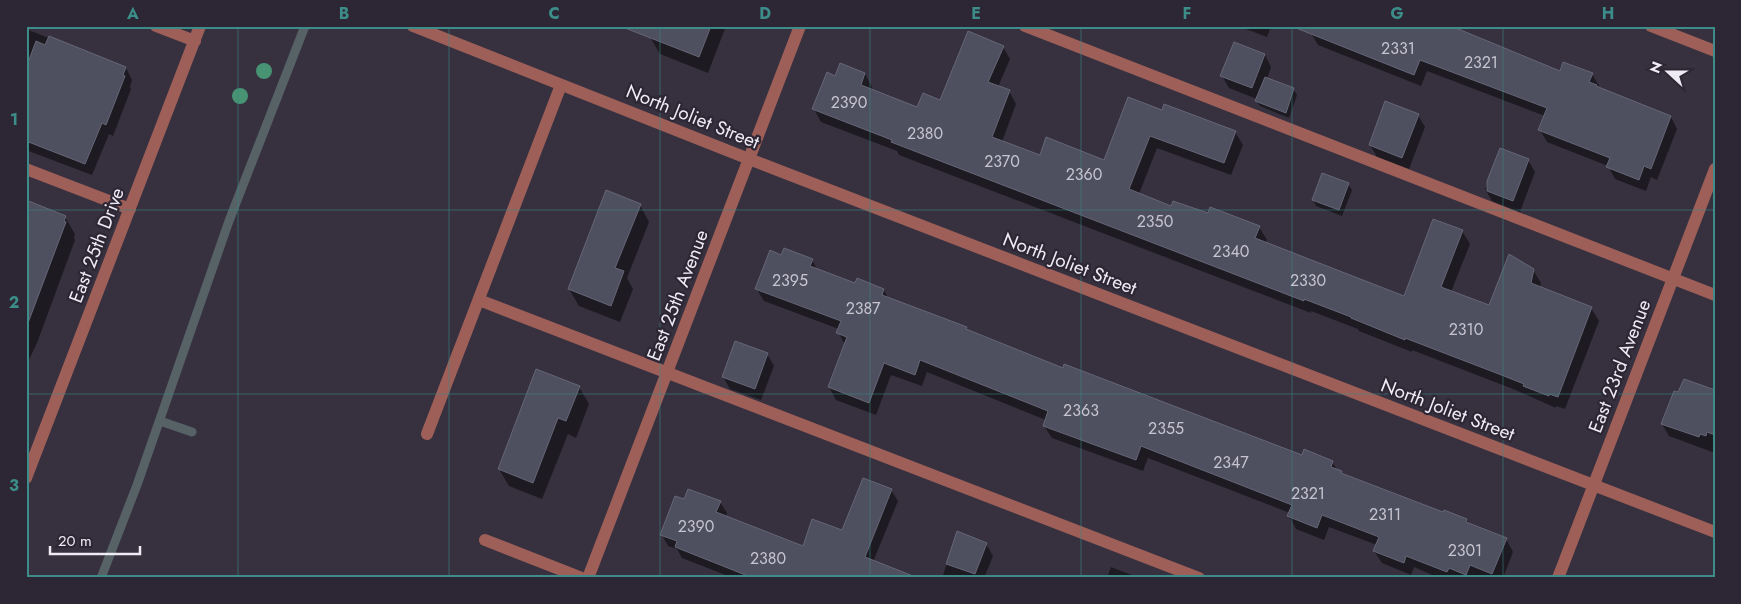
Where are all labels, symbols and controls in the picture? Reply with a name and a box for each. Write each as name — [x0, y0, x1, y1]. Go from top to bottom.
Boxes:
text: A — [126, 2, 139, 25]
text: B — [339, 2, 349, 25]
text: C — [548, 2, 560, 25]
text: D — [759, 2, 771, 25]
text: E — [971, 2, 981, 25]
text: F — [1183, 2, 1191, 25]
text: G — [1390, 2, 1404, 25]
text: H — [1602, 2, 1614, 25]
house number: 2331 — [1381, 37, 1415, 60]
north arrow — [1644, 48, 1694, 98]
house number: 2321 — [1464, 51, 1498, 74]
text: N — [1645, 59, 1667, 76]
street label: North Joliet Street — [622, 77, 764, 156]
house number: 2390 — [831, 91, 867, 114]
text: 1 — [10, 108, 18, 131]
house number: 2380 — [907, 122, 943, 145]
house number: 2370 — [984, 150, 1020, 173]
house number: 2360 — [1066, 163, 1102, 186]
street label: East 25th Drive — [62, 183, 131, 307]
house number: 2350 — [1137, 210, 1173, 233]
street label: East 25th Avenue — [640, 226, 715, 365]
street label: North Joliet Street — [999, 226, 1141, 302]
house number: 2340 — [1213, 240, 1249, 263]
house number: 2395 — [772, 269, 808, 292]
house number: 2330 — [1290, 269, 1326, 292]
text: 2 — [9, 291, 19, 314]
street label: East 23rd Avenue — [1582, 295, 1657, 437]
house number: 2387 — [846, 297, 881, 320]
house number: 2310 — [1449, 318, 1483, 341]
street label: North Joliet Street — [1377, 372, 1519, 448]
house number: 2363 — [1063, 399, 1099, 422]
house number: 2355 — [1148, 417, 1184, 440]
house number: 2347 — [1213, 451, 1249, 474]
text: 3 — [9, 474, 19, 497]
house number: 2321 — [1291, 482, 1325, 505]
house number: 2311 — [1369, 503, 1401, 526]
house number: 2390 — [678, 515, 714, 538]
scale bar — [50, 524, 140, 556]
text: 20 m — [58, 530, 92, 552]
house number: 2301 — [1448, 539, 1482, 562]
house number: 2380 — [750, 547, 786, 570]

